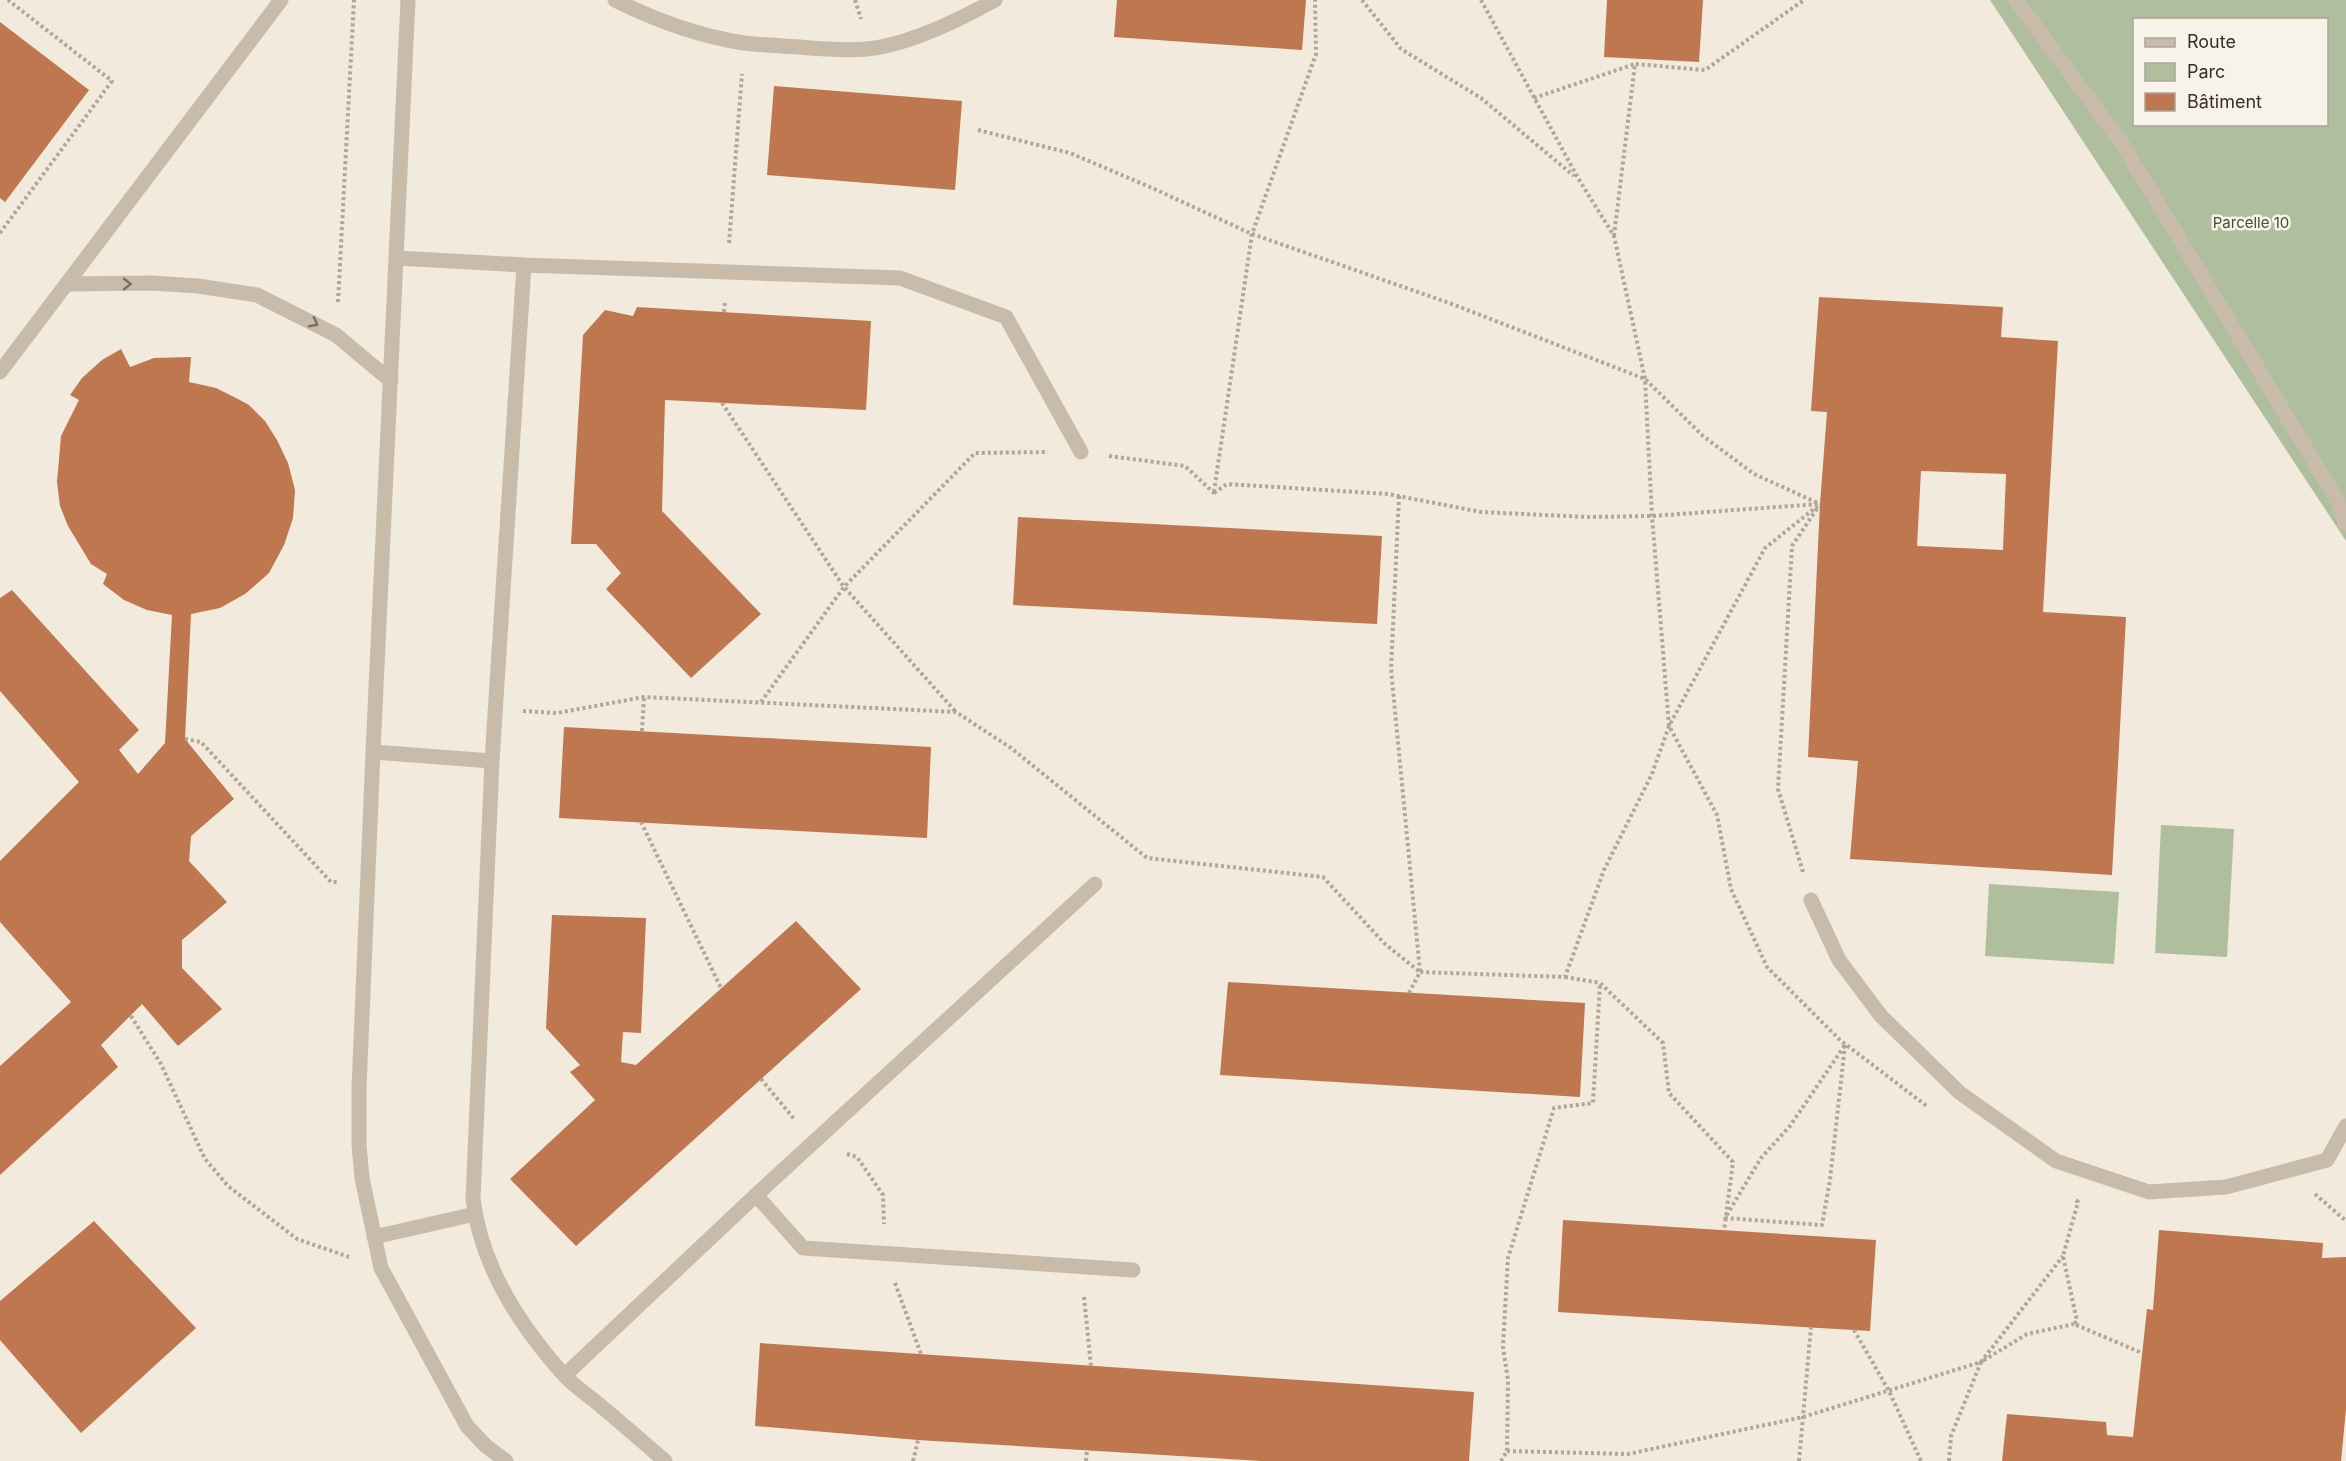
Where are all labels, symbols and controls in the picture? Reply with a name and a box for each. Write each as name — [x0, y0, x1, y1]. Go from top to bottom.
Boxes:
legend — [2133, 18, 2328, 126]
text: Route — [2187, 31, 2236, 52]
text: Parc — [2187, 61, 2225, 82]
text: Bâtiment — [2187, 91, 2262, 112]
park label: Parcelle 10 — [2213, 213, 2289, 232]
one-way arrow — [122, 277, 131, 290]
one-way arrow — [308, 316, 318, 327]

